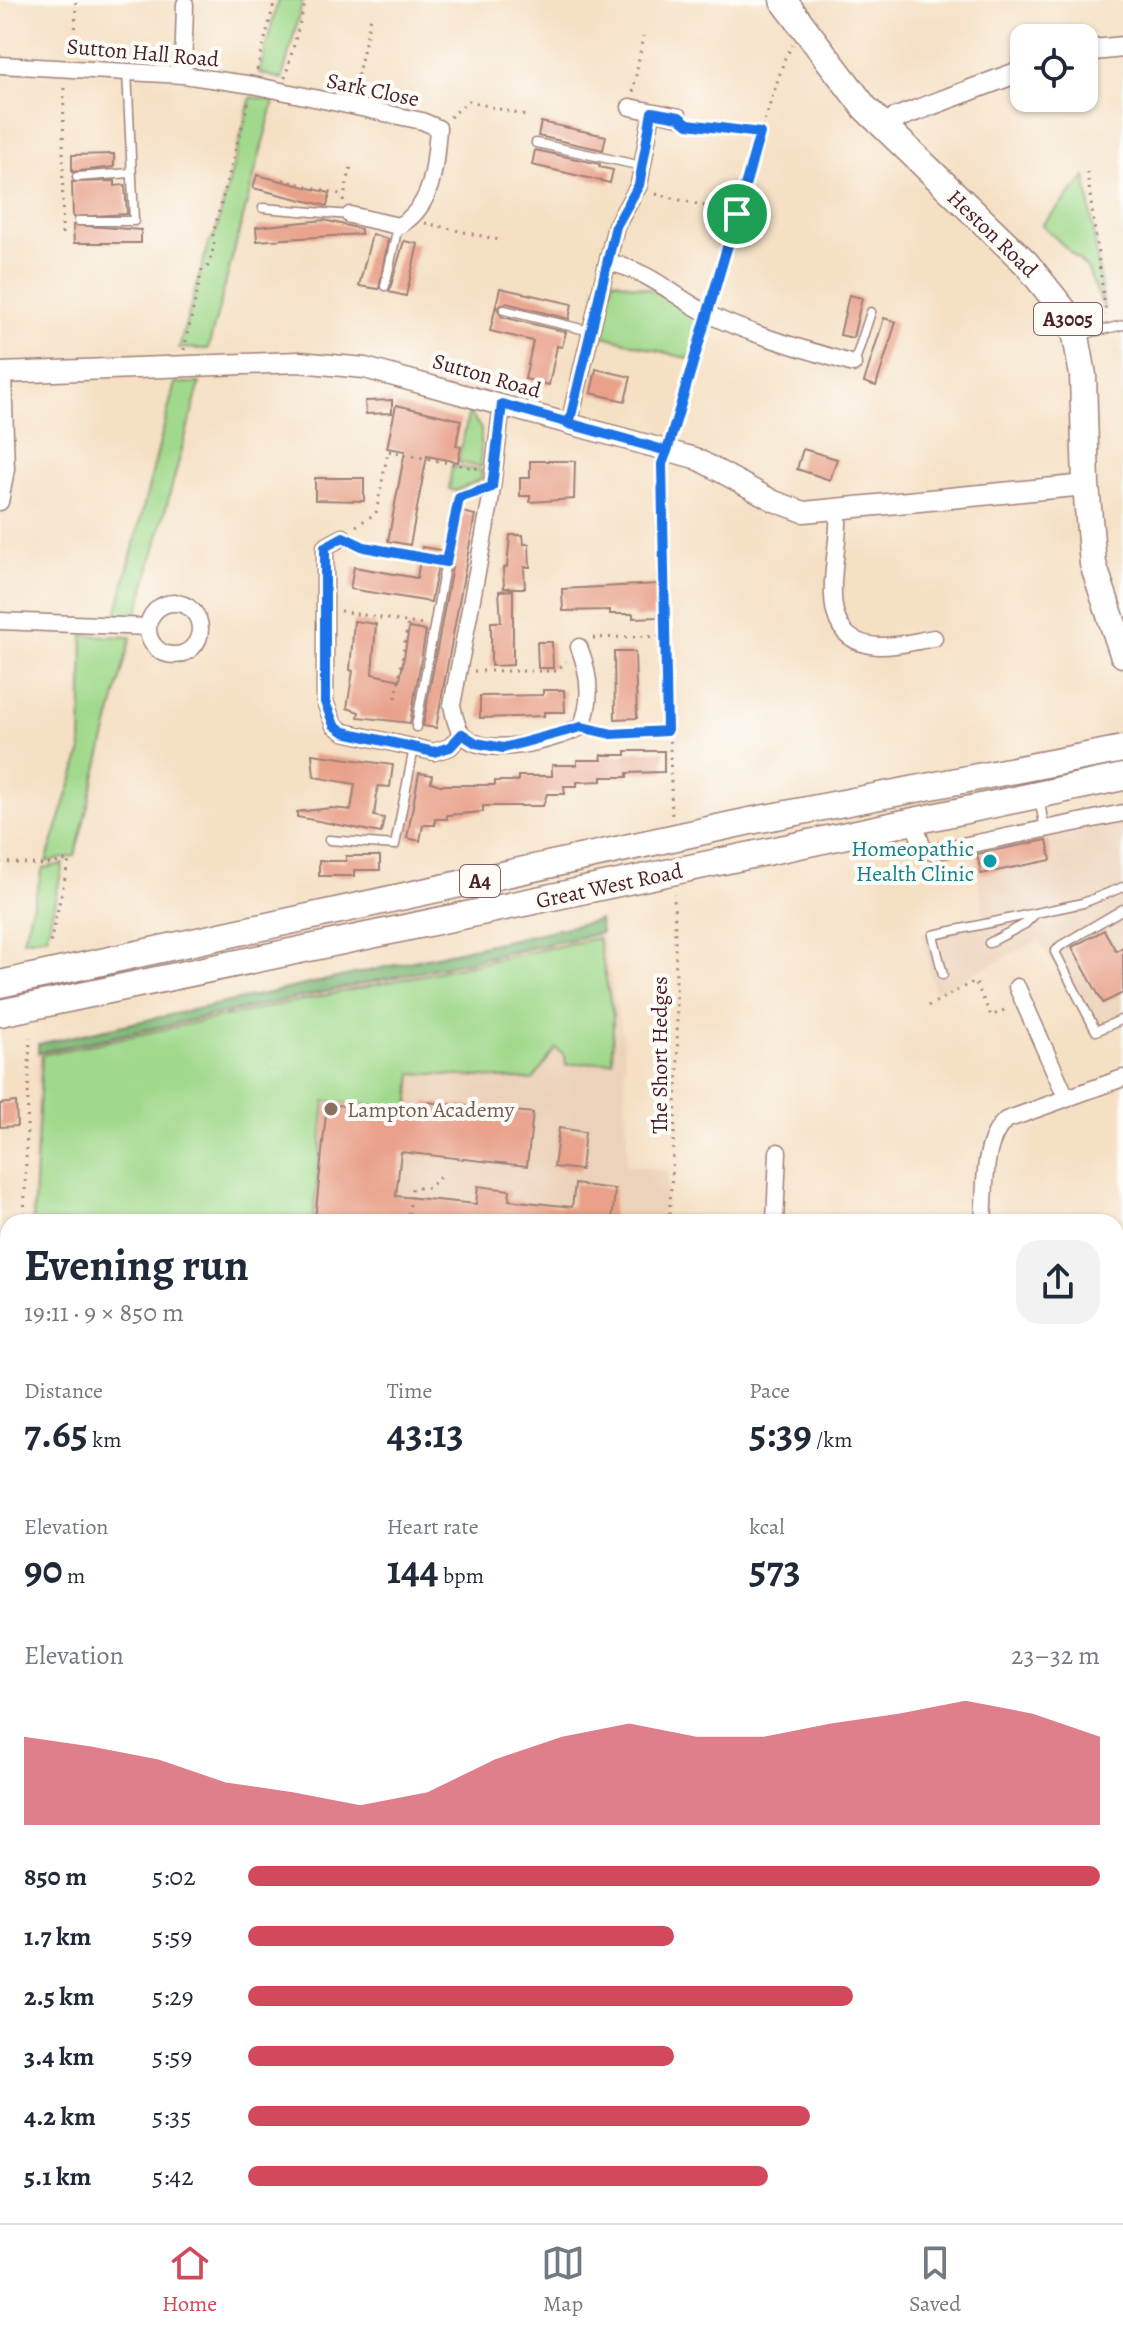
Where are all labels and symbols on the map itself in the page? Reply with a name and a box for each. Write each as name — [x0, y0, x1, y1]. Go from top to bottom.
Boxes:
street label: Sutton Hall Road — [66, 31, 220, 75]
street label: Sark Close — [324, 66, 422, 114]
pin — [703, 180, 771, 248]
street label: Heston Road — [940, 183, 1044, 285]
road number: A3005 — [1034, 303, 1102, 335]
street label: Sutton Road — [429, 346, 545, 406]
place label: Homeopathic Health Clinic — [851, 834, 974, 889]
marker: Homeopathic Health Clinic — [981, 852, 999, 870]
street label: Great West Road — [533, 856, 685, 916]
road number: A4 — [460, 865, 500, 897]
street label: The Short Hedges — [645, 976, 675, 1134]
place label: Lampton Academy — [347, 1095, 514, 1125]
marker: Lampton Academy — [322, 1100, 340, 1118]

